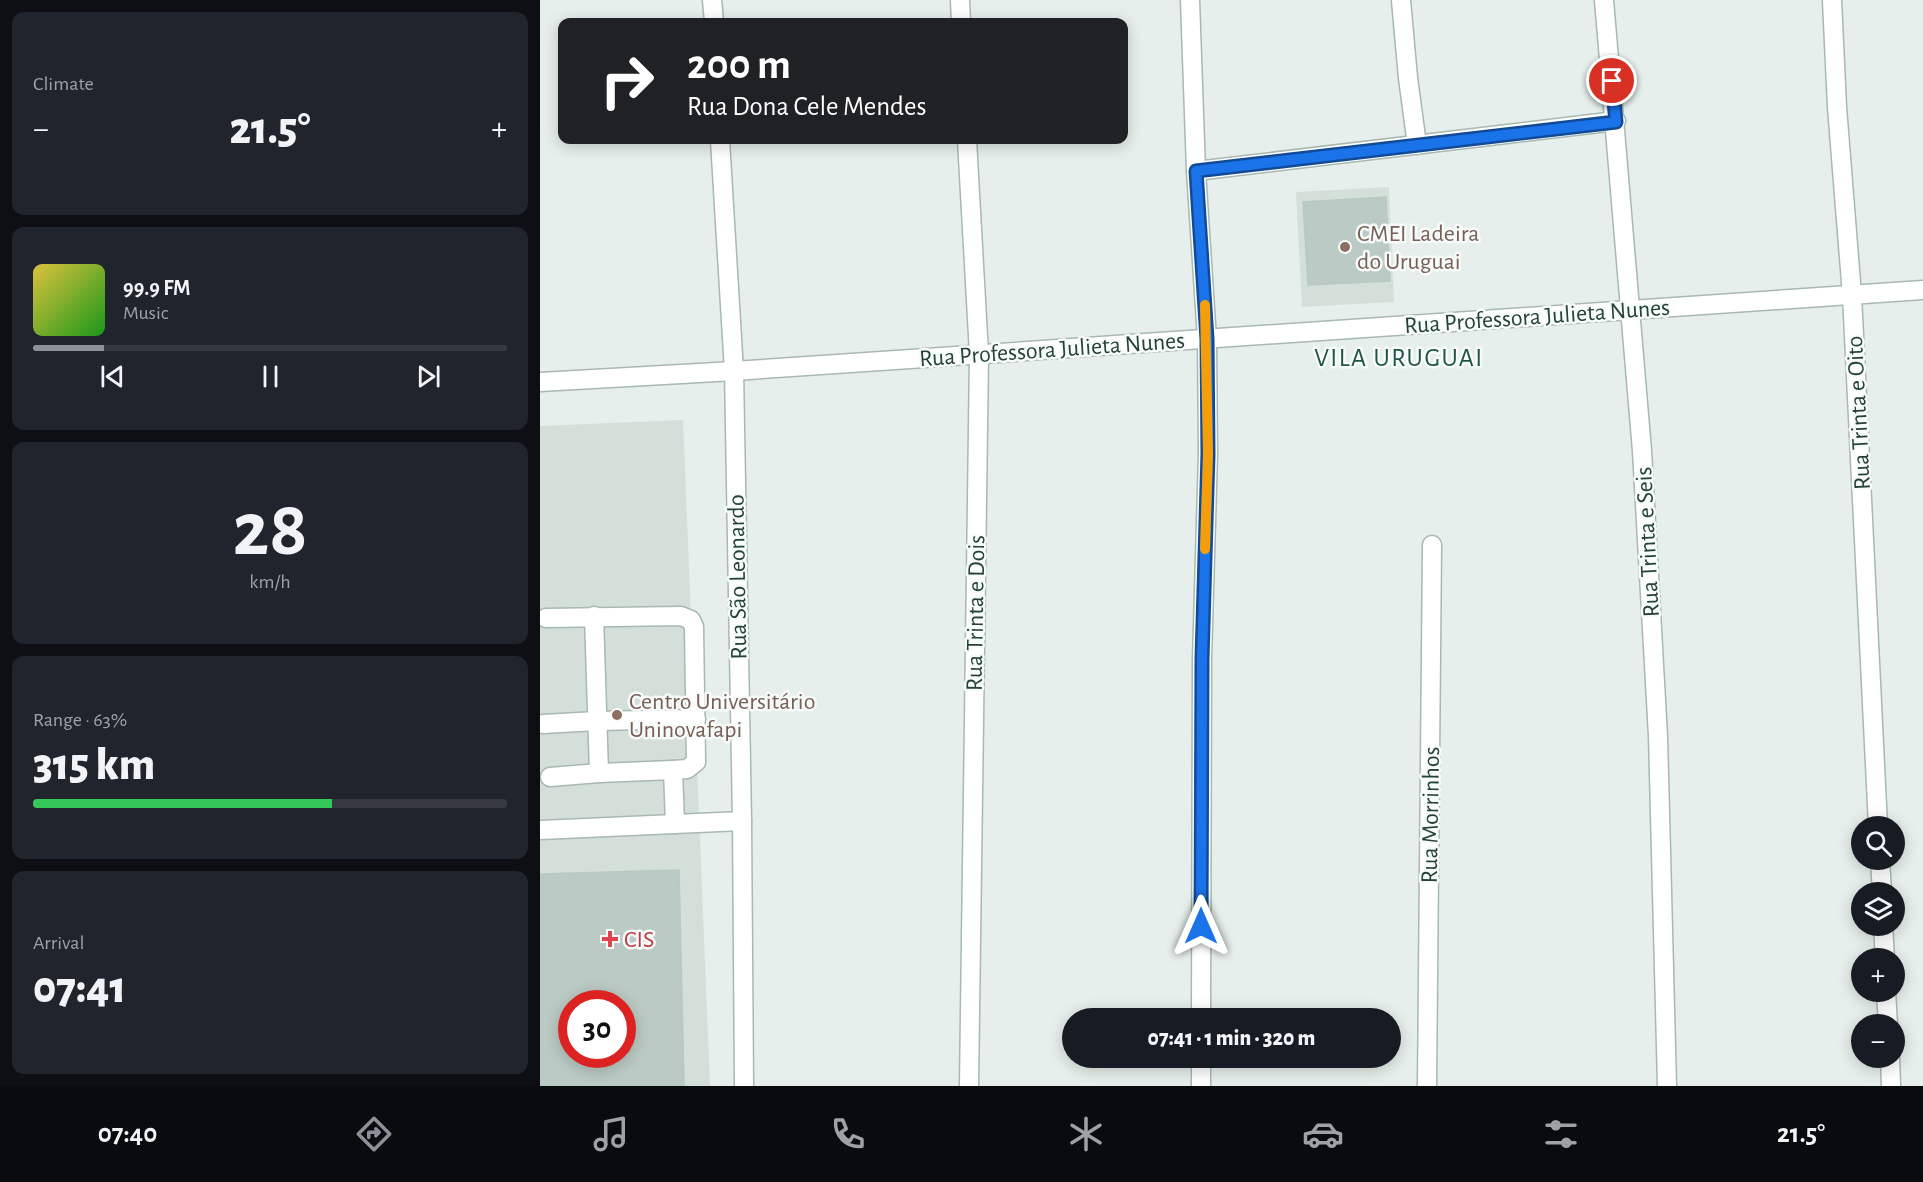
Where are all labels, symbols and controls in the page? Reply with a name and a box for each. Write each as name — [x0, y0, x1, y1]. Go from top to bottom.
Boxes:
icon: right — [588, 42, 666, 120]
text: 200 m — [687, 44, 791, 86]
pin — [1586, 55, 1637, 106]
icon: arrive — [1595, 64, 1628, 97]
text: Climate — [33, 74, 94, 94]
text: Rua Dona Cele Mendes — [687, 93, 927, 120]
text: 21.5° — [229, 107, 311, 152]
text: − — [33, 113, 49, 146]
text: + — [491, 113, 507, 146]
place label: CMEI Ladeira do Uruguai — [1357, 222, 1479, 274]
marker: CMEI Ladeira do Uruguai — [1338, 240, 1352, 254]
text: 99.9 FM — [123, 277, 191, 299]
street label: Rua Professora Julieta Nunes — [1403, 296, 1671, 338]
text: Music — [123, 303, 169, 323]
street label: Rua Professora Julieta Nunes — [918, 329, 1186, 371]
street label: Rua Trinta e Oito — [1843, 335, 1875, 491]
district label: VILA URUGUAI — [1314, 345, 1484, 371]
icon: previous — [96, 360, 129, 393]
icon: pause — [254, 360, 287, 393]
icon: next — [412, 360, 445, 393]
street label: Rua Trinta e Seis — [1632, 466, 1664, 618]
text: 28 — [232, 492, 308, 570]
street label: Rua São Leonardo — [725, 494, 751, 660]
street label: Rua Trinta e Dois — [963, 535, 989, 691]
text: km/h — [249, 572, 291, 592]
place label: Centro Universitário Uninovafapi — [629, 690, 815, 742]
marker: Centro Universitário Uninovafapi — [610, 708, 624, 722]
text: Range · 63% — [33, 710, 127, 730]
text: 315 km — [33, 743, 155, 788]
street label: Rua Morrinhos — [1418, 746, 1444, 884]
map controls — [1851, 816, 1905, 1068]
button: search — [1851, 816, 1905, 870]
button: layers — [1851, 882, 1905, 936]
position arrow — [1169, 894, 1233, 958]
place label: CIS — [624, 928, 654, 952]
marker: CIS — [601, 930, 619, 948]
text: Arrival — [33, 933, 84, 953]
button: + — [1851, 948, 1905, 1002]
text: 07:41 — [33, 966, 126, 1011]
speed limit sign: 30 — [558, 990, 636, 1068]
button: − — [1851, 1014, 1905, 1068]
text: 07:41 · 1 min · 320 m — [1148, 1027, 1315, 1049]
icon: directions — [353, 1113, 395, 1155]
icon: music — [590, 1113, 632, 1155]
icon: phone — [827, 1113, 869, 1155]
icon: climate — [1065, 1113, 1107, 1155]
icon: car — [1302, 1113, 1344, 1155]
icon: filters — [1540, 1113, 1582, 1155]
text: 07:40 — [98, 1120, 157, 1147]
text: 21.5° — [1777, 1120, 1825, 1147]

